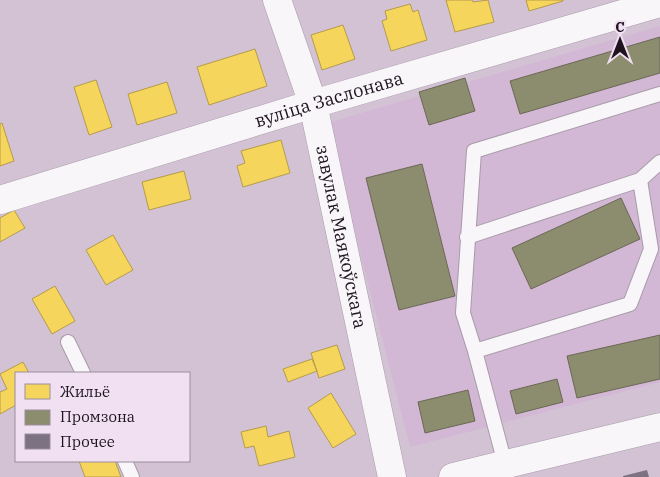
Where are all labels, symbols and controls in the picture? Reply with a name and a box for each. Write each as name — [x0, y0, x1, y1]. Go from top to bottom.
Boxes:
north arrow — [595, 15, 645, 65]
text: С — [615, 18, 625, 36]
street label: вуліца Заслонава — [252, 66, 406, 132]
street label: завулак Маякоўскага — [311, 143, 372, 331]
legend — [15, 372, 190, 462]
text: Жильё — [60, 382, 110, 401]
text: Промзона — [60, 407, 135, 426]
text: Прочее — [60, 432, 115, 451]

